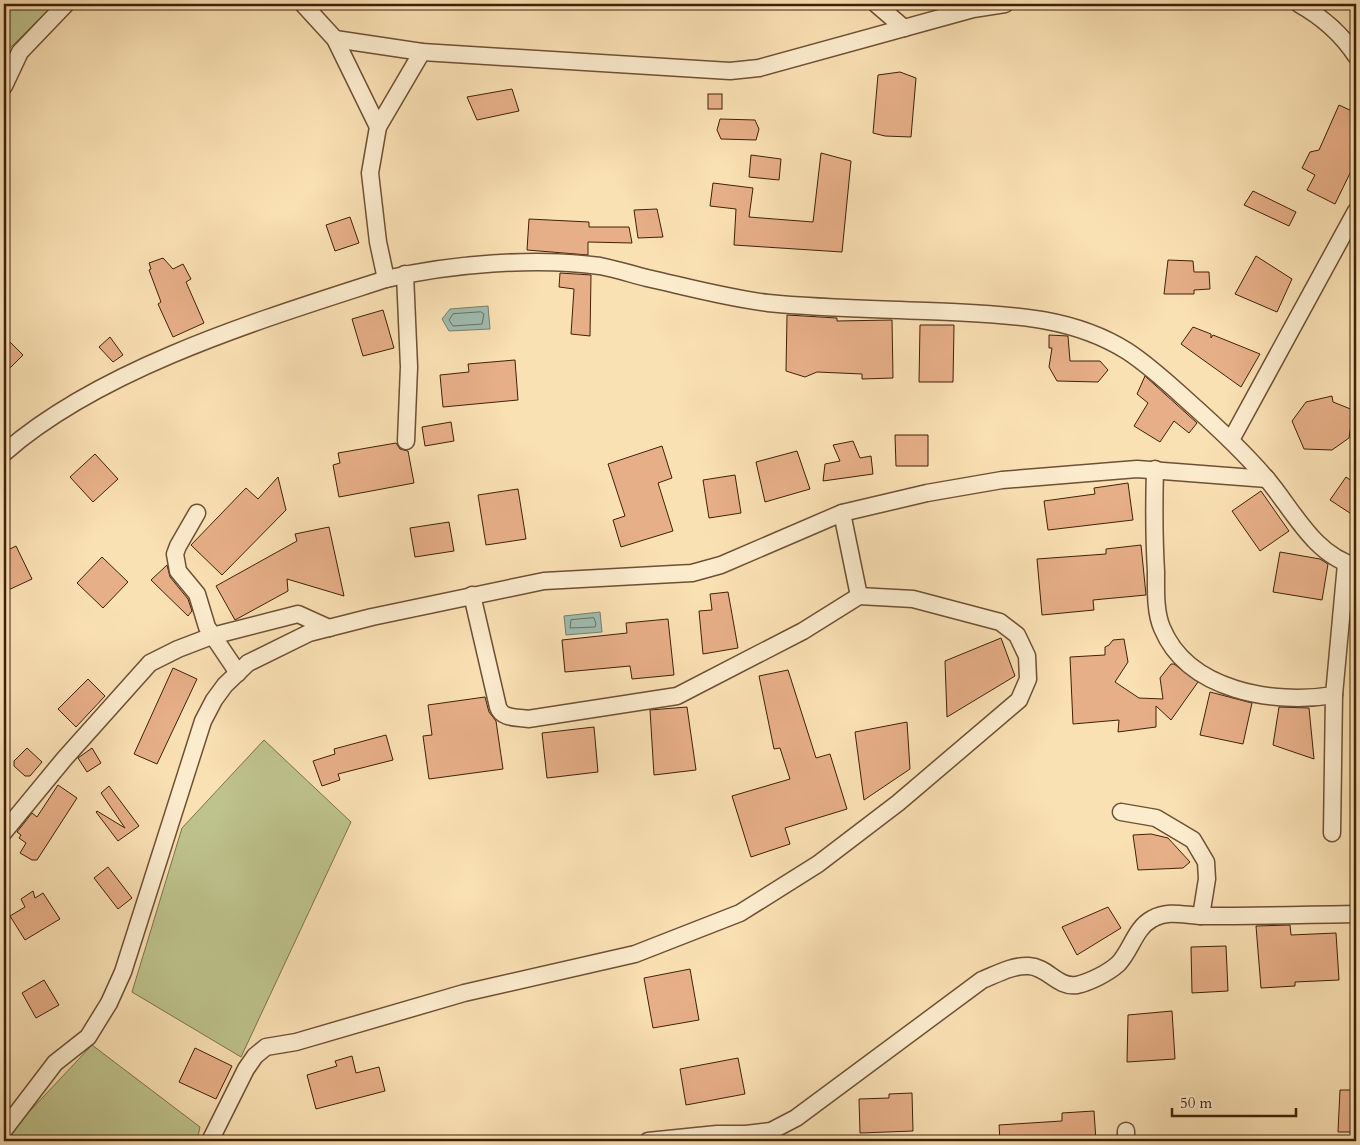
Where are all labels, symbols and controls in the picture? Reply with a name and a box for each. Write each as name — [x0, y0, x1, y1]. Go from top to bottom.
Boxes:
scale bar — [1172, 1085, 1296, 1117]
text: 50 m — [1180, 1093, 1212, 1113]

